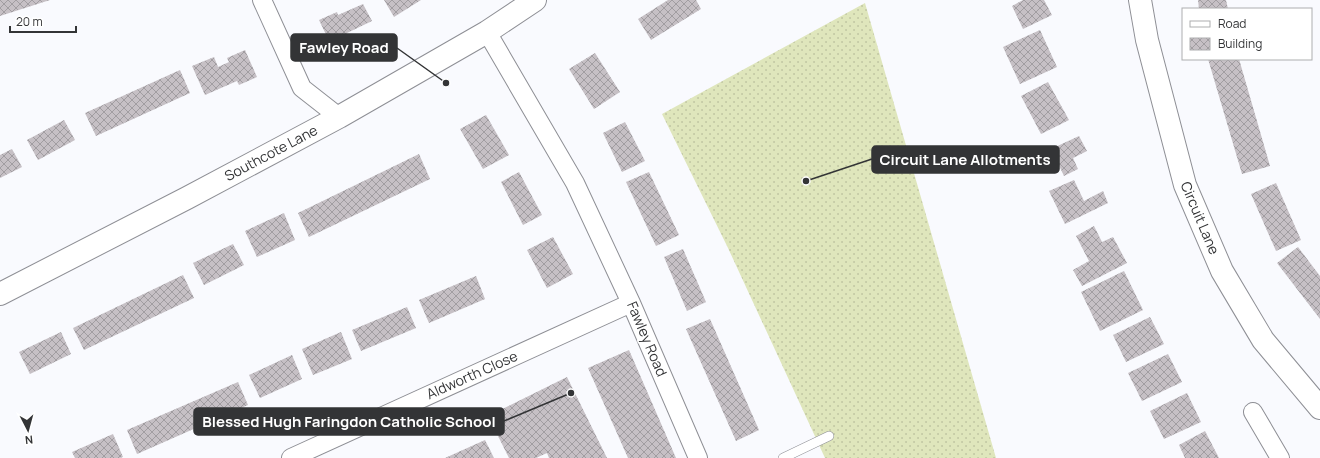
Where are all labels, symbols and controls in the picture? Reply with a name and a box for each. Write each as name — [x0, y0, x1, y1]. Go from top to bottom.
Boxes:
scale bar — [10, 8, 76, 34]
legend — [1182, 8, 1312, 60]
text: 20 m — [16, 13, 43, 30]
text: Road — [1218, 15, 1246, 32]
callout: Fawley Road — [291, 34, 397, 61]
text: Building — [1218, 35, 1262, 52]
text: Fawley Road — [299, 37, 389, 58]
street label: Southcote Lane — [221, 120, 321, 185]
callout: Circuit Lane Allotments — [872, 146, 1059, 173]
text: Circuit Lane Allotments — [879, 149, 1051, 170]
street label: Circuit Lane — [1177, 179, 1224, 257]
street label: Fawley Road — [623, 298, 672, 379]
street label: Aldworth Close — [423, 346, 520, 403]
callout: Blessed Hugh Faringdon Catholic School — [194, 408, 504, 435]
north arrow — [8, 410, 48, 450]
text: Blessed Hugh Faringdon Catholic School — [202, 411, 496, 432]
text: N — [24, 433, 34, 448]

